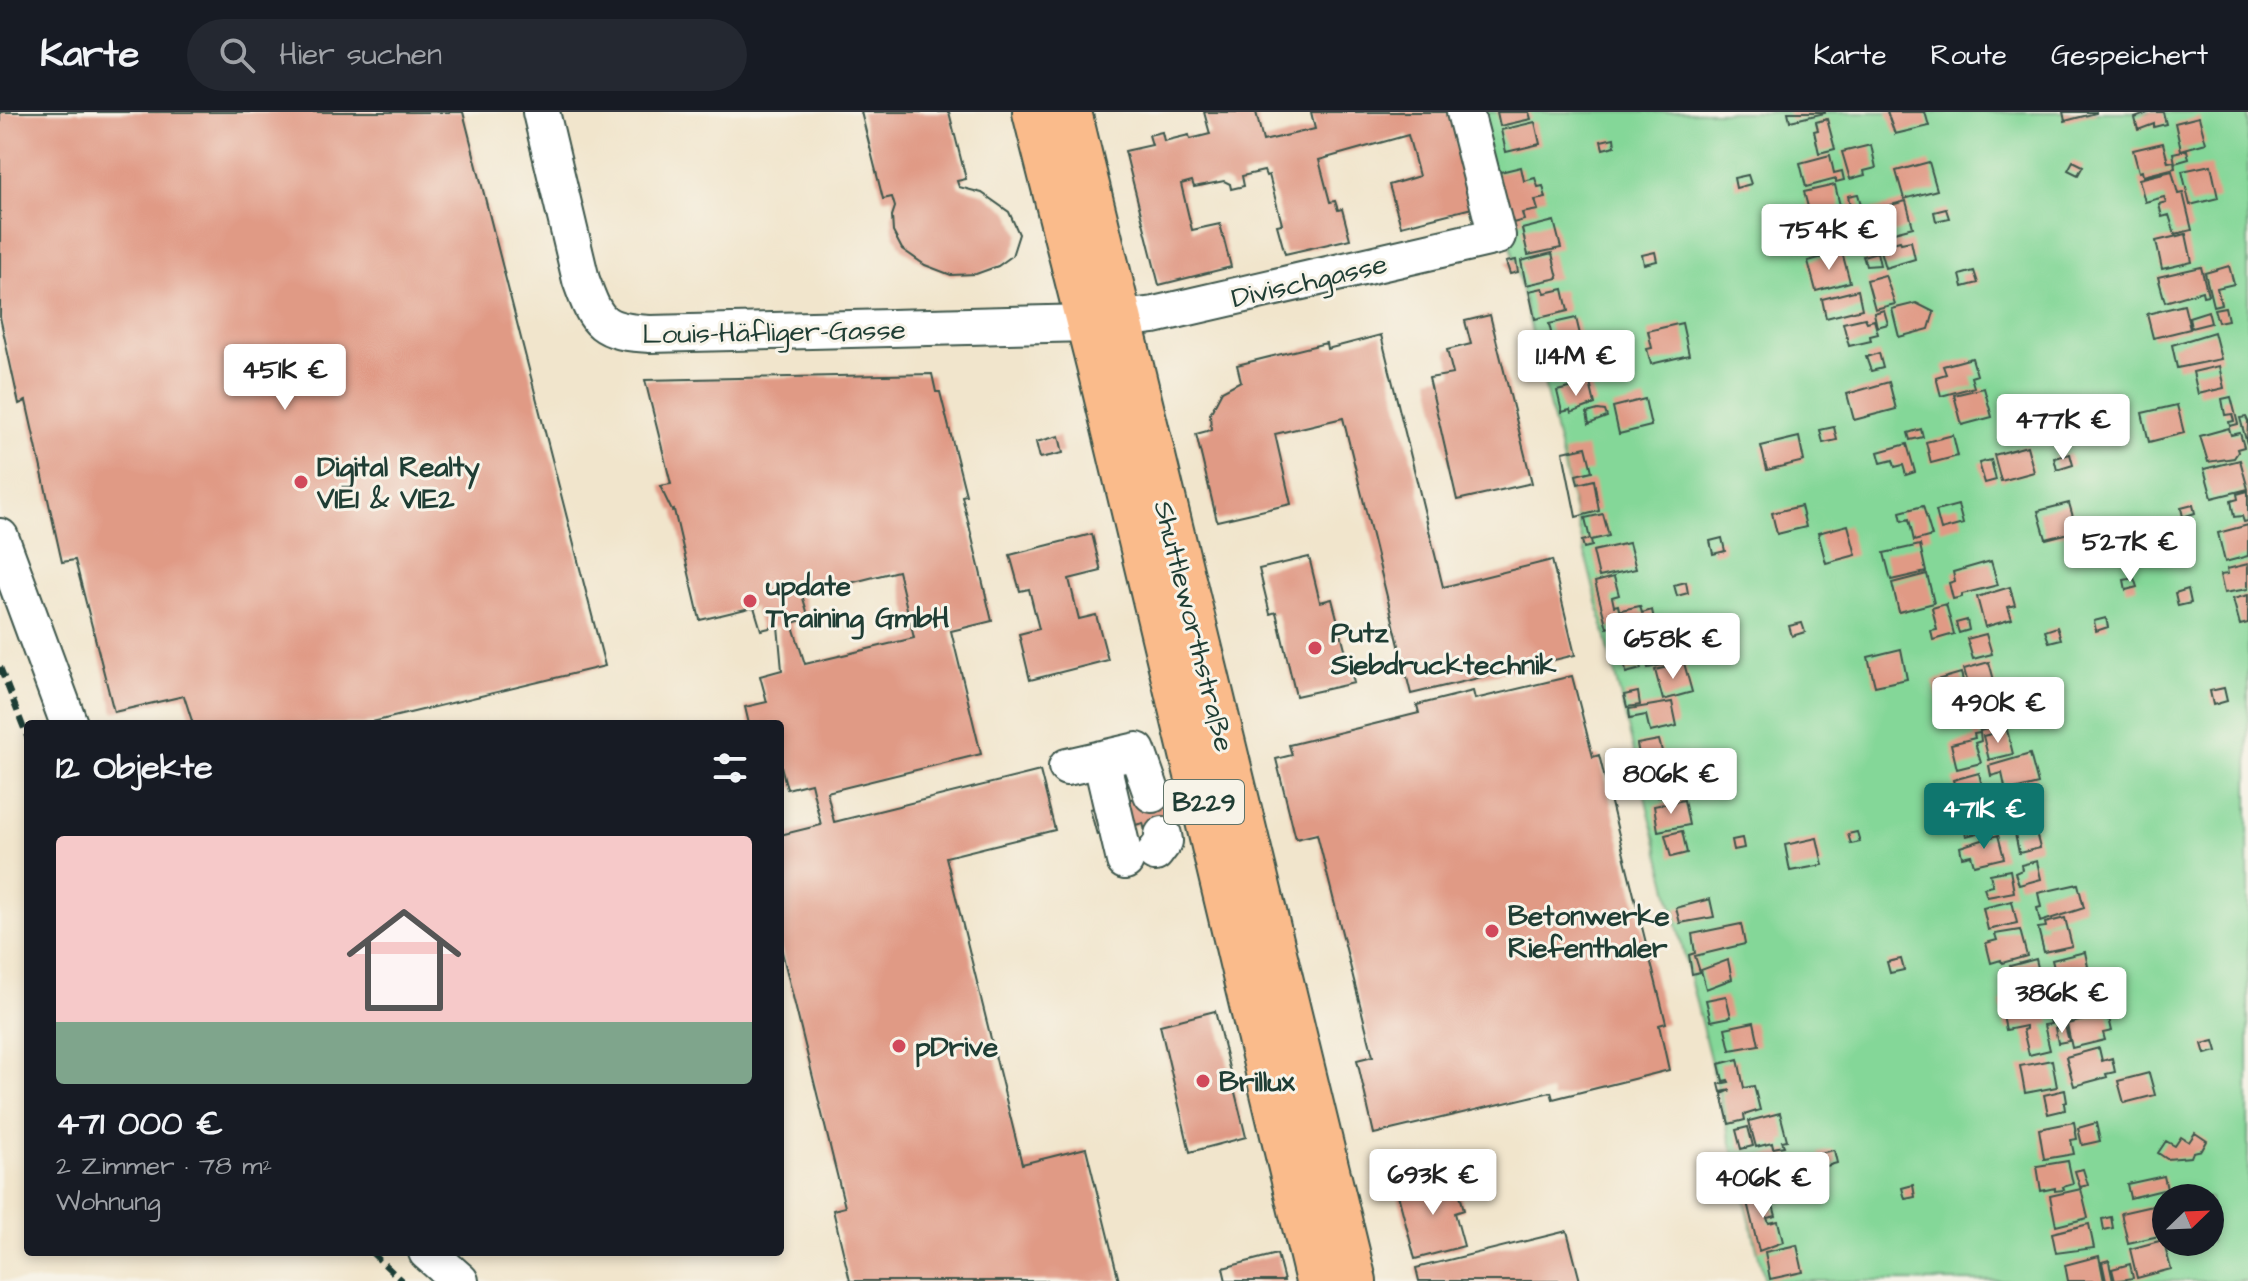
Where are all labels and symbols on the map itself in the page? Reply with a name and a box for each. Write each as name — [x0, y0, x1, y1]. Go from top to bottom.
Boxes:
pin: 754K € — [1764, 204, 1894, 272]
street label: Divischgasse — [1228, 245, 1391, 319]
street label: Louis-Häfliger-Gasse — [642, 311, 906, 355]
pin: 1.14M € — [1502, 330, 1650, 398]
pin: 451K € — [220, 344, 350, 412]
pin: 477K € — [1998, 394, 2128, 462]
place label: Digital Realty VIE1 & VIE2 — [316, 448, 480, 519]
marker: Digital Realty VIE1 & VIE2 — [292, 473, 310, 491]
street label: Shuttleworthstraße — [1143, 497, 1244, 756]
pin: 527K € — [2065, 516, 2195, 584]
place label: update Training GmbH — [765, 567, 949, 640]
marker: update Training GmbH — [741, 592, 759, 610]
pin: 658K € — [1608, 613, 1738, 681]
place label: Putz Siebdrucktechnik — [1330, 614, 1557, 685]
marker: Putz Siebdrucktechnik — [1306, 639, 1324, 657]
pin: 490K € — [1933, 677, 2063, 745]
pin: 806K € — [1606, 748, 1736, 816]
road number: B229 — [1164, 780, 1244, 824]
pin: 471K € — [1919, 783, 2049, 851]
place label: Betonwerke Riefenthaler — [1508, 897, 1670, 968]
marker: Betonwerke Riefenthaler — [1483, 922, 1501, 940]
pin: 386K € — [1997, 967, 2127, 1035]
place label: pDrive — [915, 1028, 998, 1068]
marker: pDrive — [890, 1037, 908, 1055]
place label: Brillux — [1219, 1063, 1296, 1102]
marker: Brillux — [1194, 1072, 1212, 1090]
pin: 693K € — [1368, 1149, 1498, 1217]
pin: 406K € — [1698, 1152, 1828, 1220]
north arrow — [2152, 1184, 2224, 1256]

